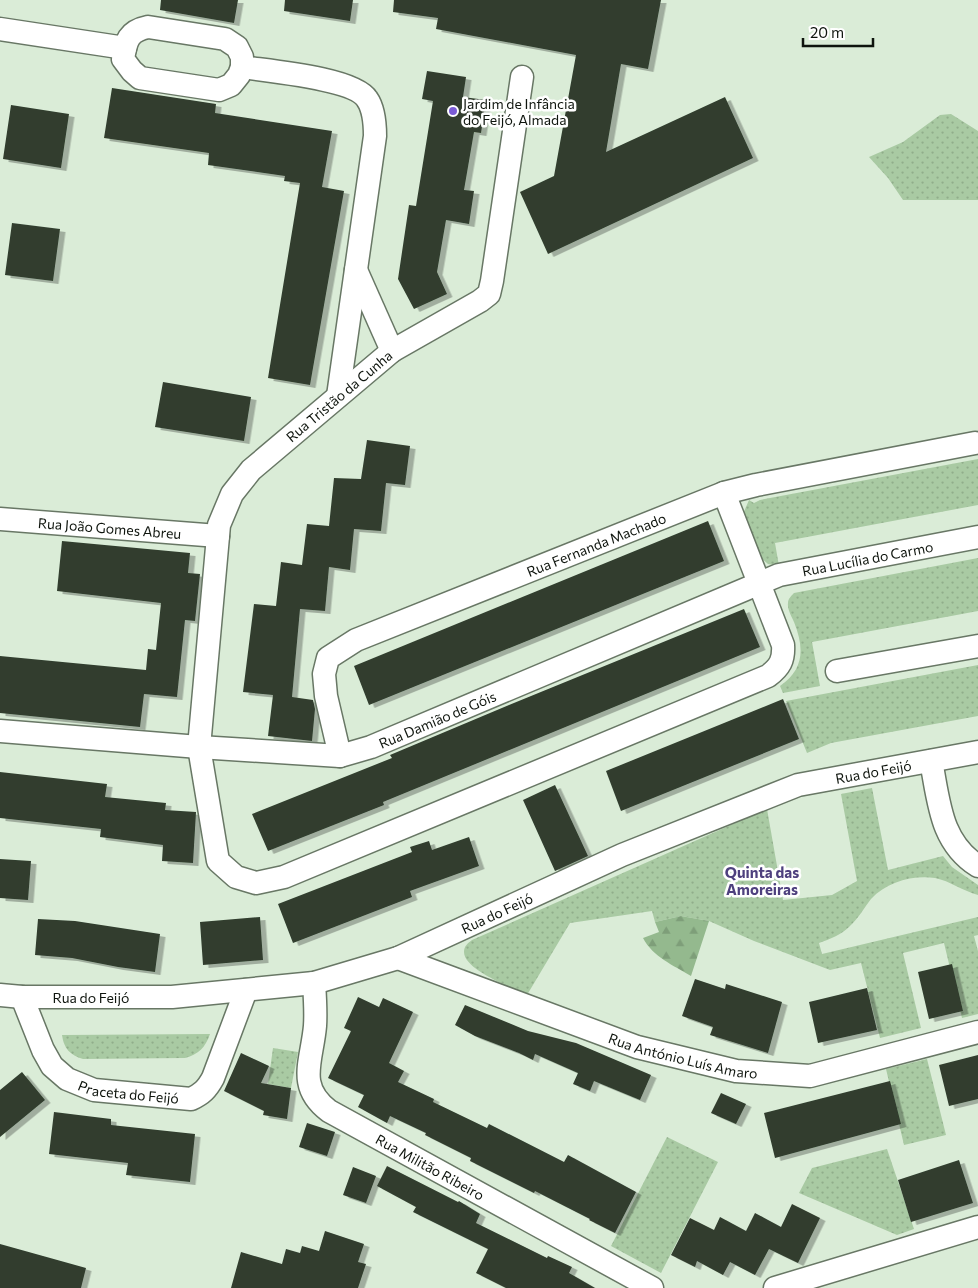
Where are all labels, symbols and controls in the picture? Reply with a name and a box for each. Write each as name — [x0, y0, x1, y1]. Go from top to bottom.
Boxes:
scale bar — [803, 15, 873, 47]
text: 20 m — [810, 23, 844, 41]
place label: Jardim de Infância do Feijó, Almada — [463, 95, 575, 128]
marker: Jardim de Infância do Feijó, Almada — [447, 105, 459, 117]
street label: Rua Tristão da Cunha — [282, 347, 396, 445]
street label: Rua Fernanda Machado — [524, 509, 668, 580]
street label: Rua João Gomes Abreu — [37, 513, 182, 542]
street label: Rua Lucília do Carmo — [800, 537, 934, 579]
street label: Rua Damião de Góis — [376, 687, 498, 751]
street label: Rua do Feijó — [834, 756, 913, 786]
district label: Quinta das Amoreiras — [725, 863, 799, 898]
street label: Rua do Feijó — [458, 889, 535, 936]
street label: Rua do Feijó — [52, 989, 129, 1006]
street label: Rua António Luís Amaro — [606, 1029, 758, 1081]
street label: Praceta do Feijó — [76, 1076, 180, 1106]
street label: Rua Militão Ribeiro — [373, 1130, 488, 1203]

